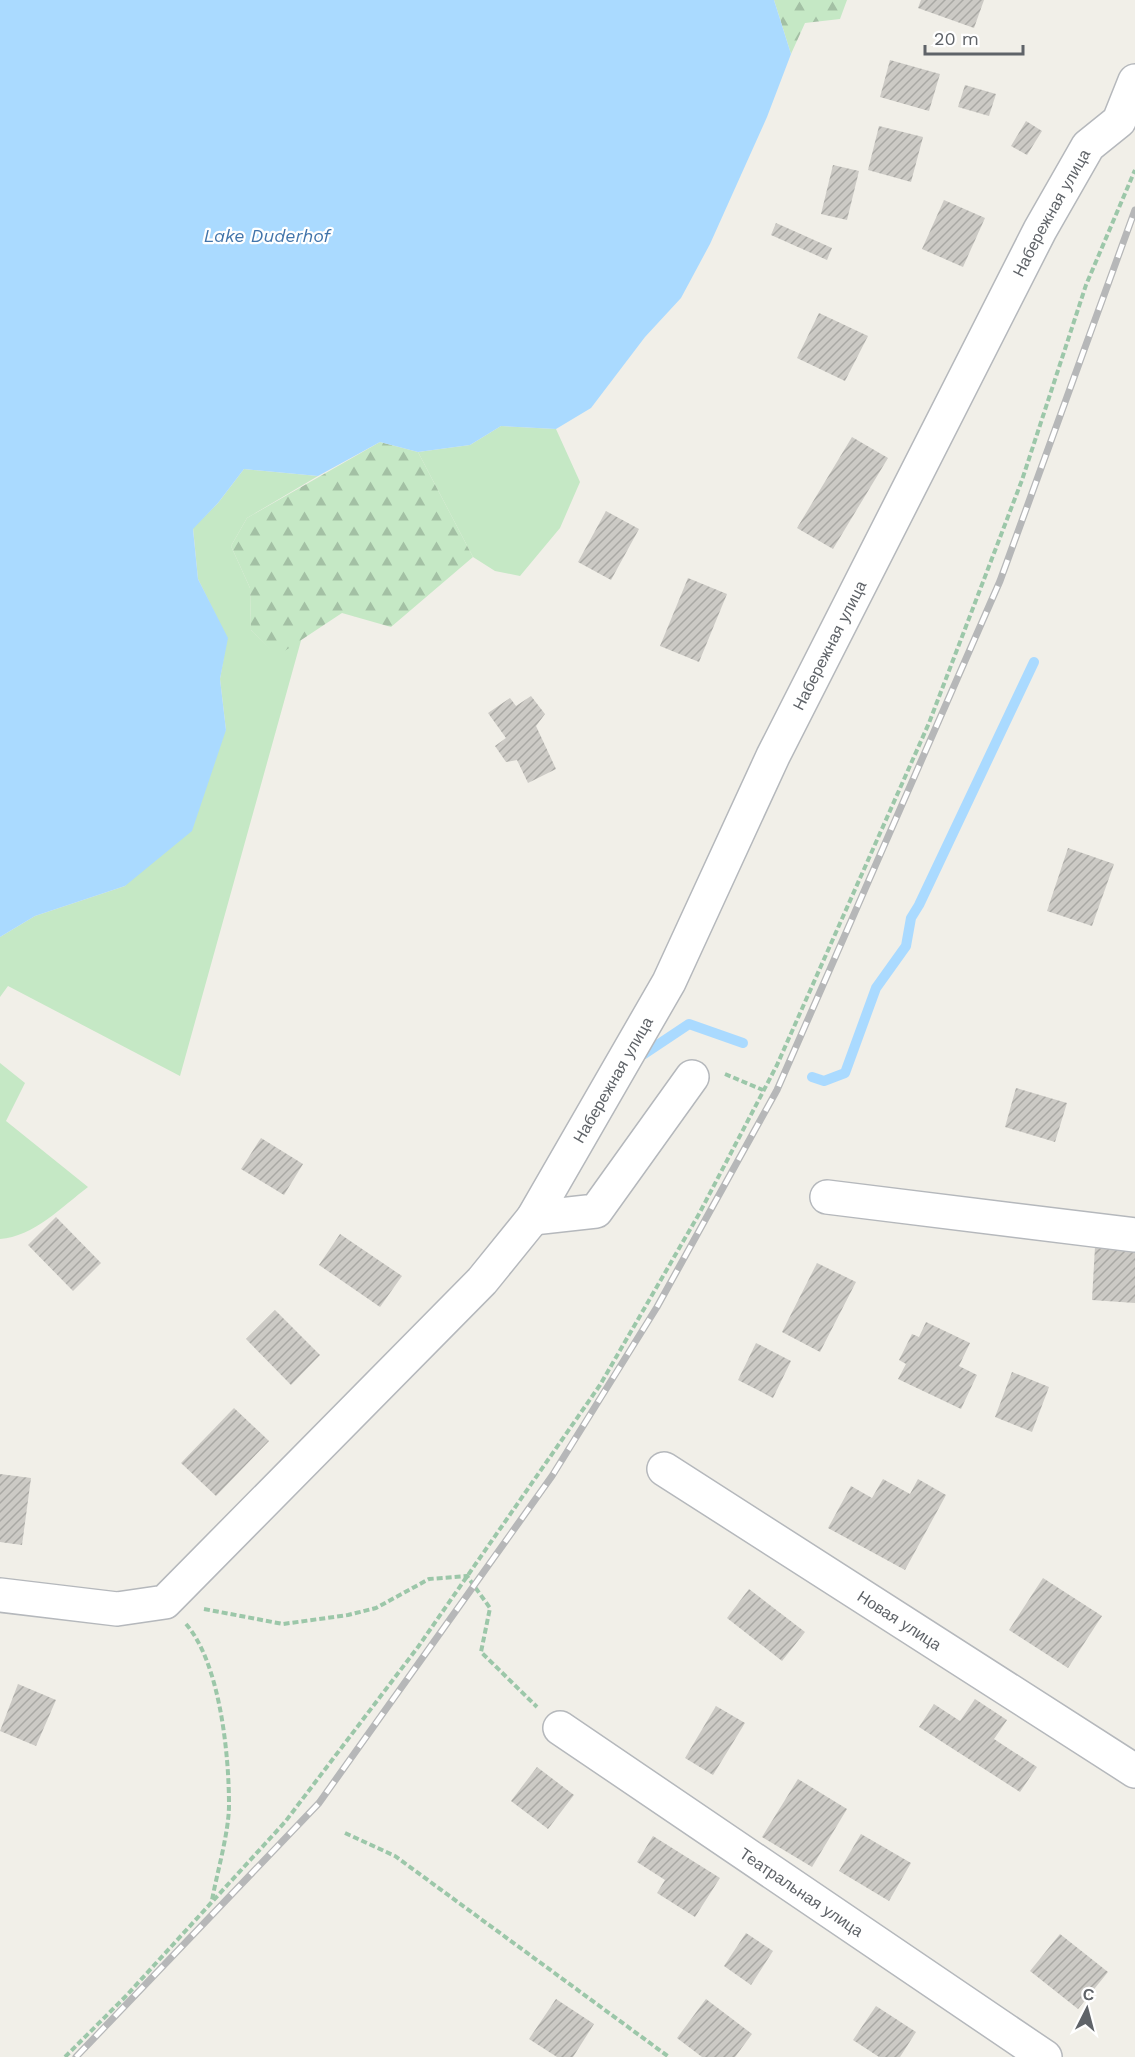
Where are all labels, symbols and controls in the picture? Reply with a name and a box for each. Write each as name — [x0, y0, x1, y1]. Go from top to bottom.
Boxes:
scale bar — [925, 18, 1022, 56]
text: 20 m — [934, 28, 979, 49]
street label: Набережная улица — [1008, 146, 1094, 280]
water label: Lake Duderhof — [204, 225, 332, 246]
street label: Набережная улица — [789, 577, 870, 713]
street label: Набережная улица — [569, 1013, 656, 1146]
street label: Новая улица — [854, 1586, 945, 1654]
street label: Театральная улица — [736, 1843, 867, 1941]
north arrow — [1057, 1979, 1117, 2039]
text: С — [1082, 1985, 1096, 2005]

